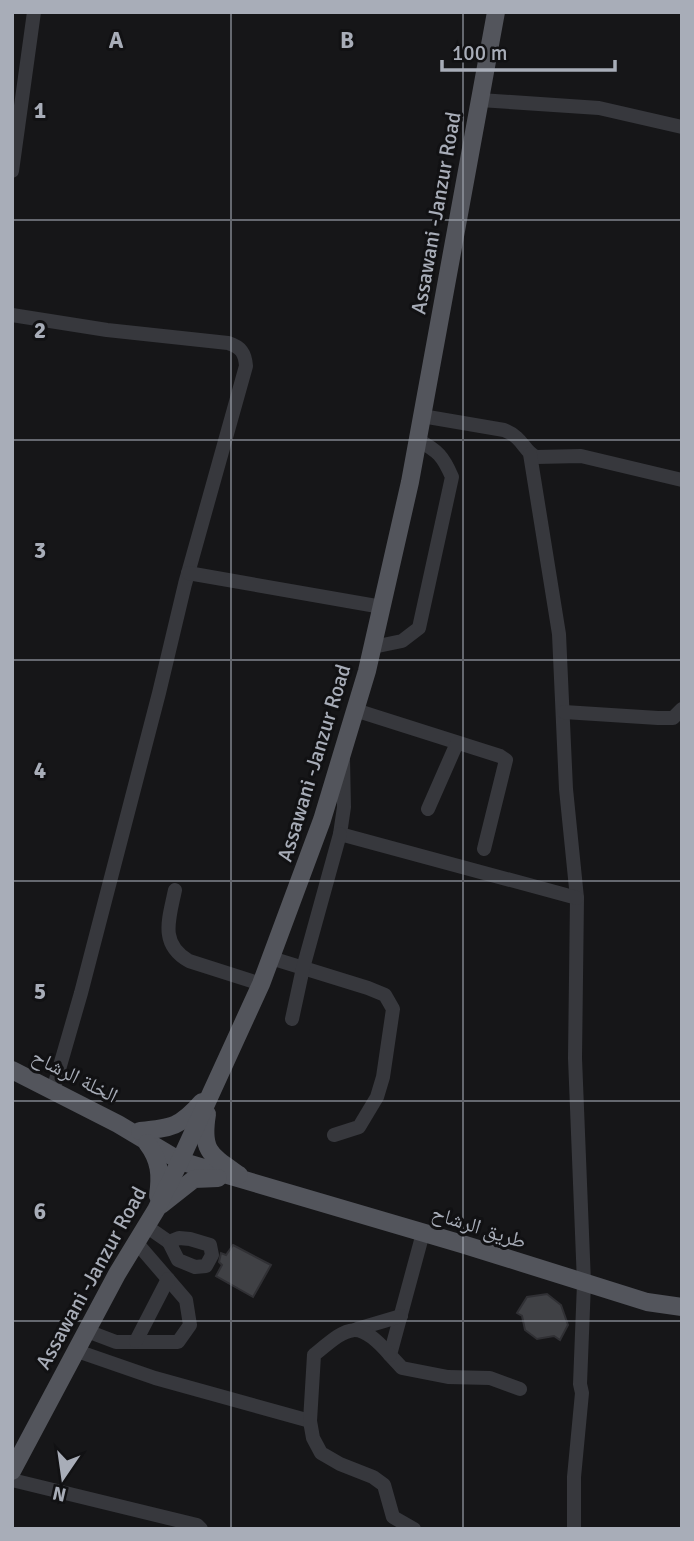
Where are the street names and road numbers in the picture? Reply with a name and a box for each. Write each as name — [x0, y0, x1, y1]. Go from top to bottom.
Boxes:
street label: Assawani -Janzur Road — [405, 110, 467, 316]
street label: Assawani -Janzur Road — [272, 661, 356, 865]
street label: الخلة الرشاح — [28, 1043, 122, 1109]
street label: Assawani -Janzur Road — [30, 1182, 152, 1374]
street label: طريق الرشاح — [428, 1199, 530, 1255]

